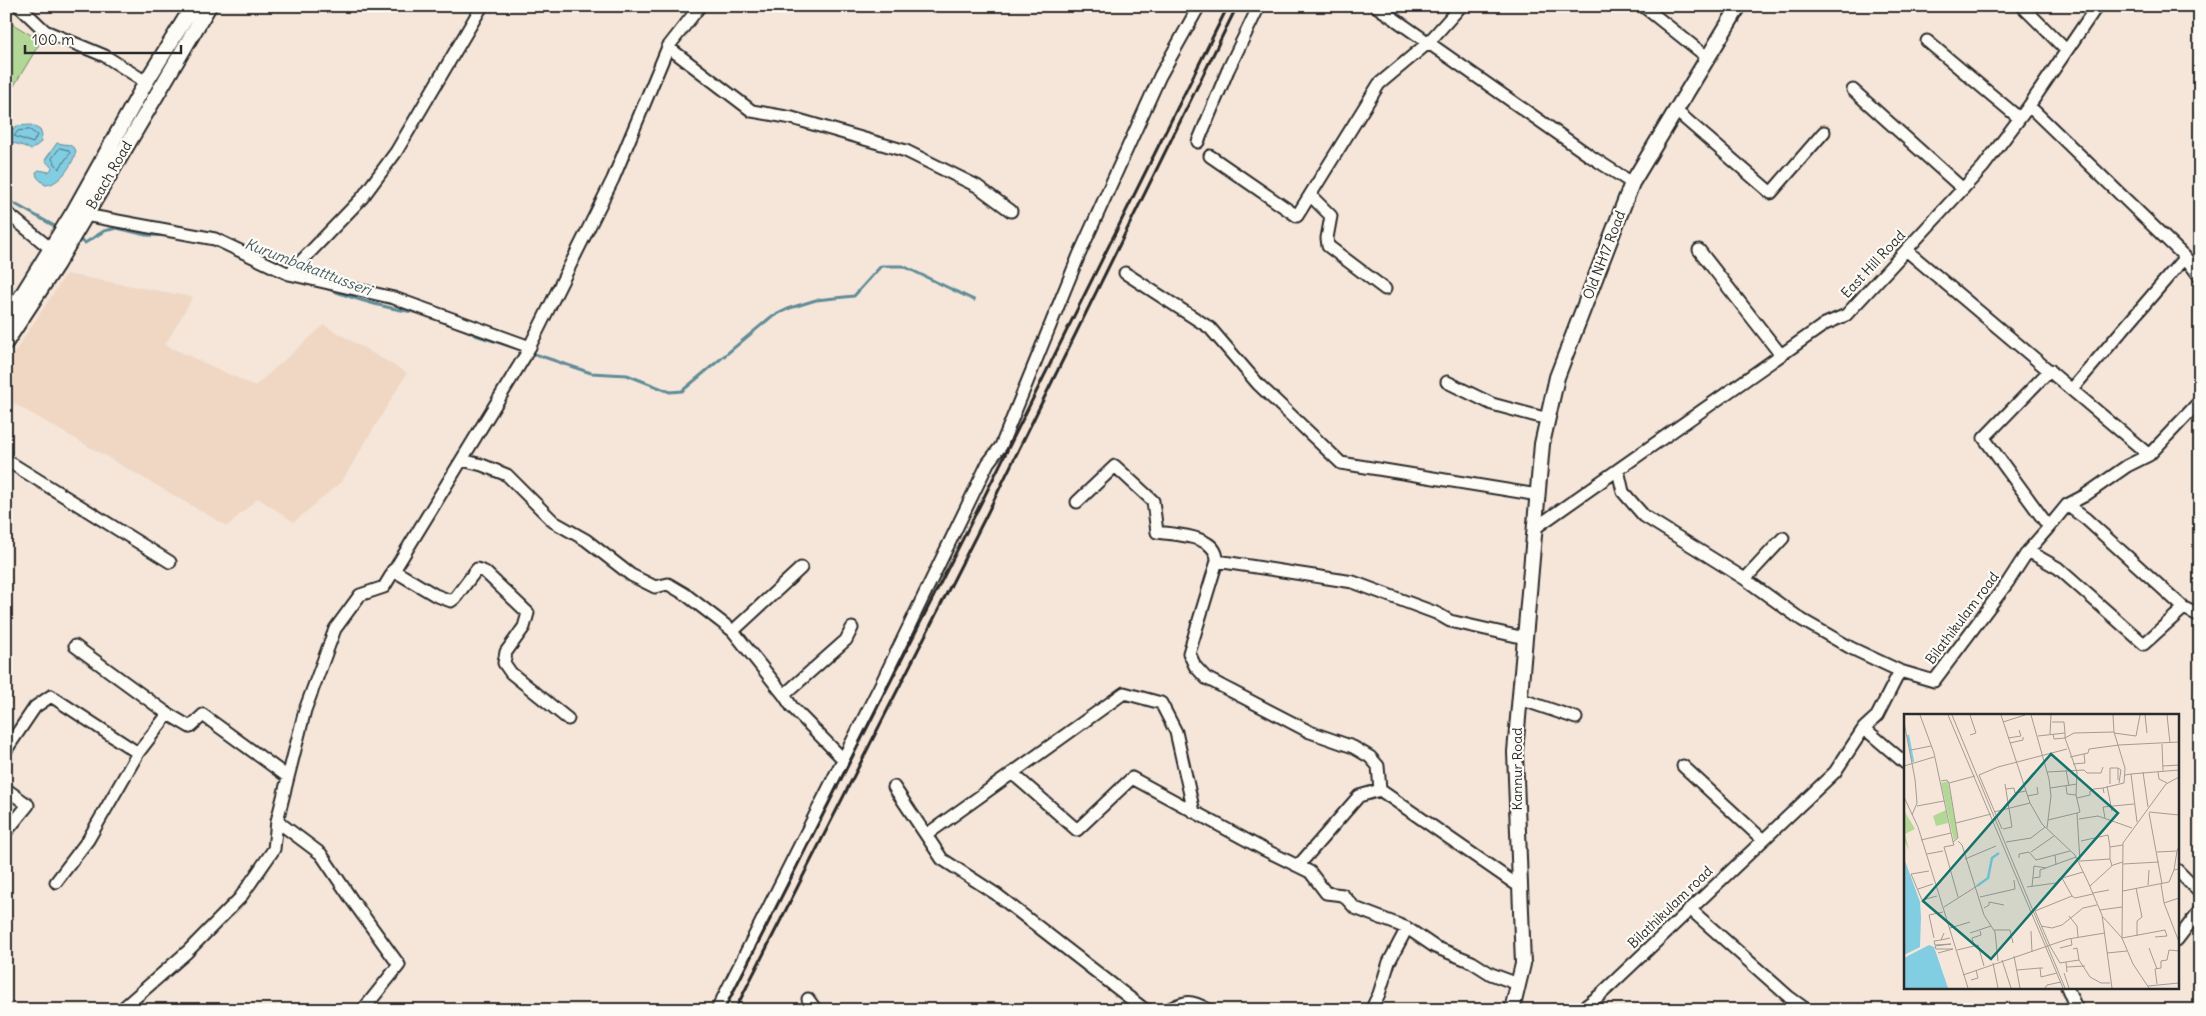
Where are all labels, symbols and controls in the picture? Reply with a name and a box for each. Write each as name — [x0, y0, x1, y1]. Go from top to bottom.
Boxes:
scale bar — [25, 22, 181, 54]
text: 100 m — [32, 30, 74, 49]
street label: Beach Road — [82, 138, 136, 212]
street label: Old NH17 Road — [1579, 208, 1629, 302]
street label: East Hill Road — [1837, 226, 1909, 302]
water label: Kurumbakatttusseri — [242, 234, 376, 300]
street label: Bilathikulam road — [1921, 568, 2003, 668]
inset map — [1904, 714, 2178, 988]
street label: Kannur Road — [1508, 728, 1526, 810]
street label: Bilathikulam road — [1624, 862, 1716, 952]

